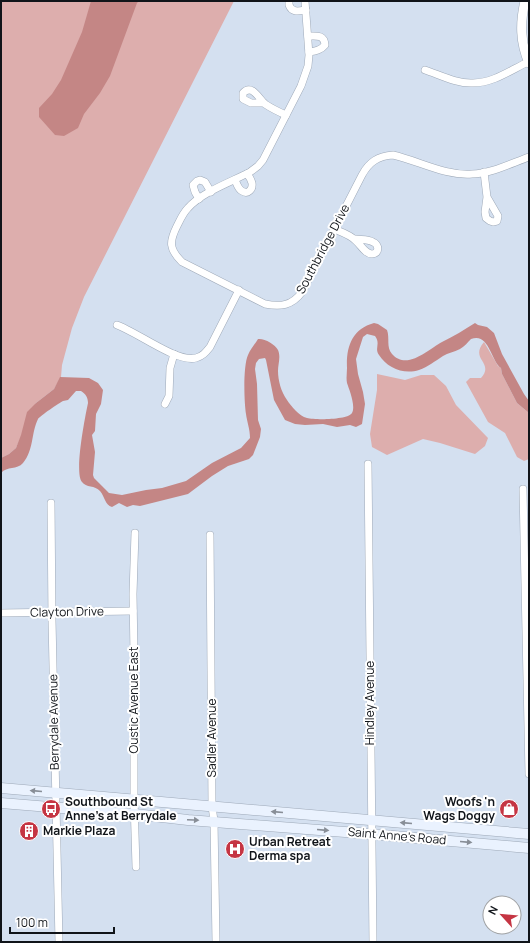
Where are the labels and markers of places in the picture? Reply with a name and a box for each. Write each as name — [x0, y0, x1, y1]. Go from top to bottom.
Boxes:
place label: Southbound St Anne's at Berrydale — [65, 793, 177, 824]
place label: Woofs 'n Wags Doggy — [423, 793, 495, 824]
bus stop icon: Southbound St Anne's at Berrydale — [40, 798, 62, 820]
shop icon: Woofs 'n Wags Doggy — [498, 798, 520, 820]
building icon: Markie Plaza — [18, 820, 40, 842]
place label: Markie Plaza — [43, 822, 115, 839]
place label: Urban Retreat Derma spa — [249, 833, 331, 864]
hospital icon: Urban Retreat Derma spa — [224, 838, 246, 860]

